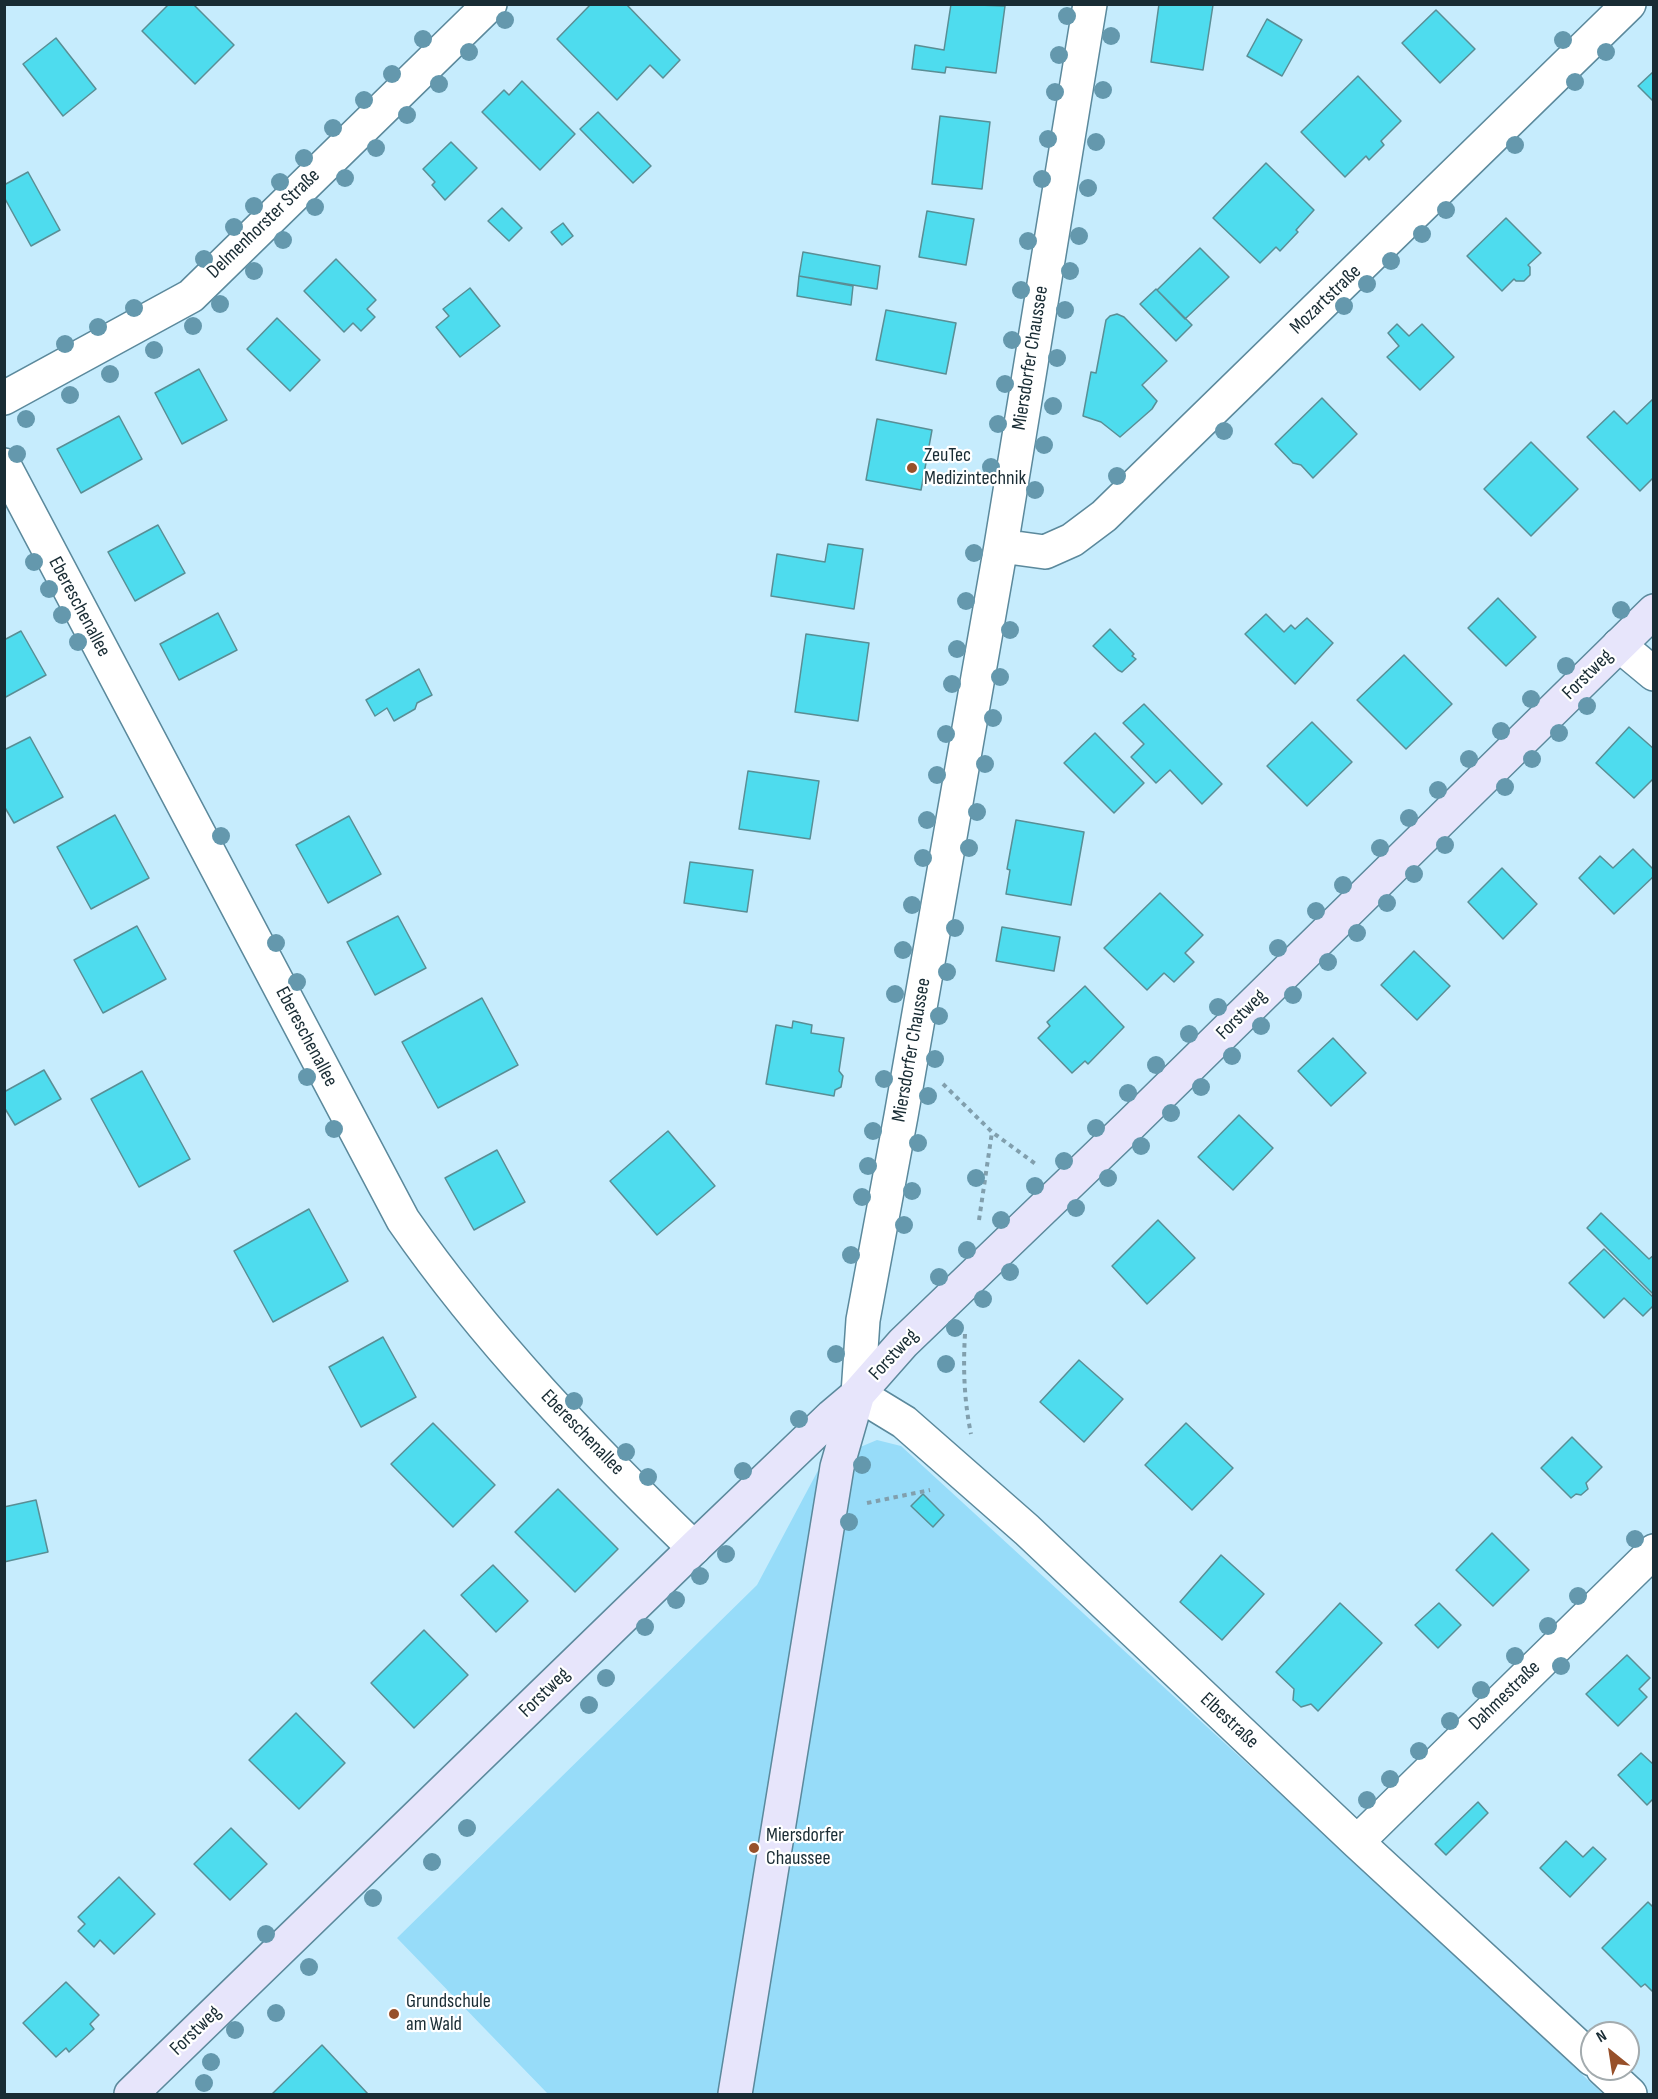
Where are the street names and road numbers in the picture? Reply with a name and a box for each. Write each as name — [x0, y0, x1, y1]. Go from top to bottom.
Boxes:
street label: Delmenhorster Straße — [203, 164, 325, 284]
street label: Mozartstraße — [1285, 260, 1367, 340]
street label: Miersdorfer Chaussee — [1008, 284, 1054, 432]
street label: Ebereschenallee — [43, 553, 115, 661]
street label: Forstweg — [1558, 645, 1618, 705]
street label: Miersdorfer Chaussee — [888, 976, 936, 1124]
street label: Ebereschenallee — [270, 983, 342, 1091]
street label: Forstweg — [1212, 985, 1272, 1045]
street label: Forstweg — [864, 1324, 924, 1386]
street label: Ebereschenallee — [535, 1385, 629, 1481]
street label: Dahmestraße — [1464, 1656, 1546, 1736]
street label: Forstweg — [515, 1663, 575, 1723]
street label: Elbestraße — [1195, 1688, 1263, 1754]
street label: Forstweg — [166, 2001, 226, 2061]

